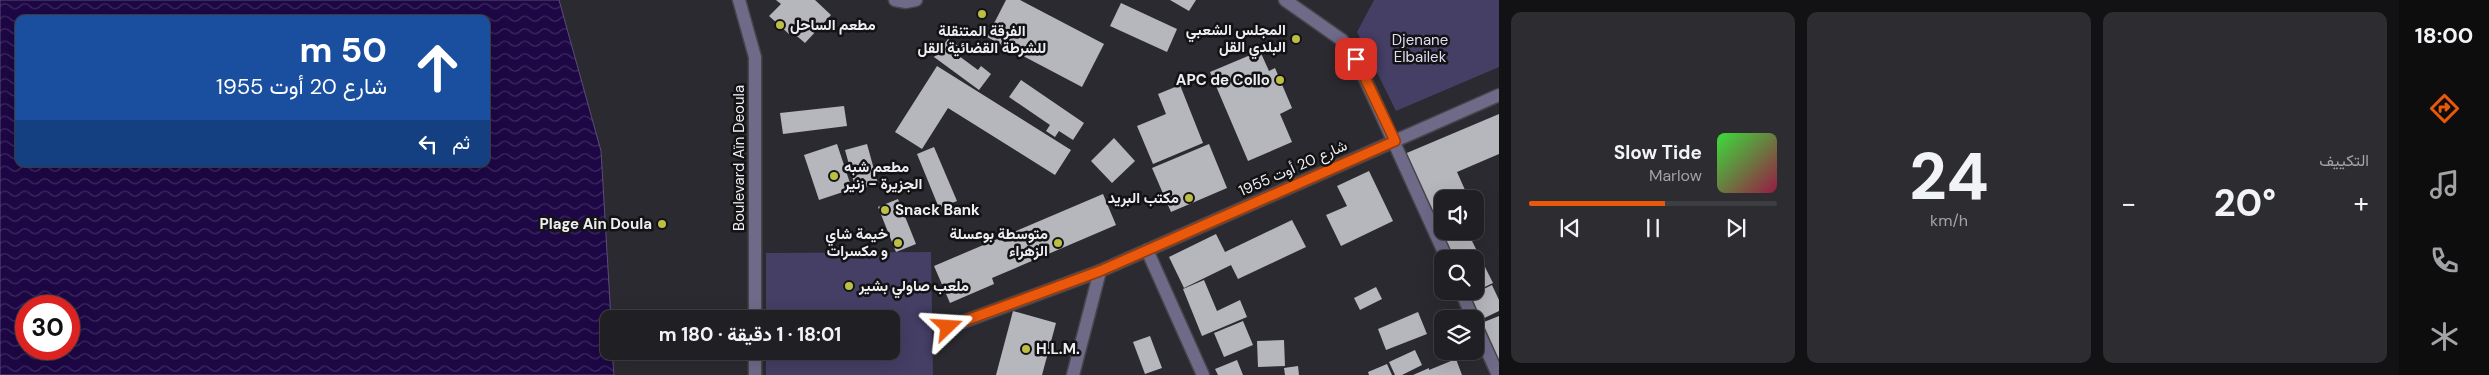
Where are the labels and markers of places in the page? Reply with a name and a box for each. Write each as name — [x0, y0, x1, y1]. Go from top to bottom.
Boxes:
marker: الفرقة المتنقلة للشرطة القضائية القل — [976, 8, 988, 20]
place label: مطعم الساحل — [790, 15, 876, 35]
marker: مطعم الساحل — [774, 19, 786, 31]
place label: المجلس الشعبي البلدي القل — [1186, 20, 1286, 60]
place label: الفرقة المتنقلة للشرطة القضائية القل — [918, 21, 1046, 58]
marker: المجلس الشعبي البلدي القل — [1290, 33, 1302, 45]
pin — [1335, 38, 1377, 80]
place label: APC de Collo — [1176, 70, 1270, 90]
marker: APC de Collo — [1274, 74, 1286, 86]
place label: مطعم شبه الجزيرة - زنير — [843, 157, 922, 194]
marker: مطعم شبه الجزيرة - زنير — [828, 170, 840, 182]
place label: مكتب البريد — [1108, 188, 1179, 208]
marker: مكتب البريد — [1183, 192, 1195, 204]
place label: Snack Bank — [895, 200, 980, 220]
marker: Snack Bank — [879, 204, 891, 216]
place label: Plage Ain Doula — [539, 214, 652, 234]
marker: Plage Ain Doula — [656, 218, 668, 230]
place label: خيمة شاي و مكسرات — [825, 224, 888, 261]
place label: متوسطة بوعسلة الزهراء — [949, 224, 1048, 261]
marker: خيمة شاي و مكسرات — [892, 237, 904, 249]
marker: متوسطة بوعسلة الزهراء — [1052, 237, 1064, 249]
place label: ملعب صاولي بشير — [858, 276, 969, 299]
marker: ملعب صاولي بشير — [843, 280, 855, 292]
place label: H.L.M. — [1036, 339, 1080, 359]
marker: H.L.M. — [1020, 343, 1032, 355]

